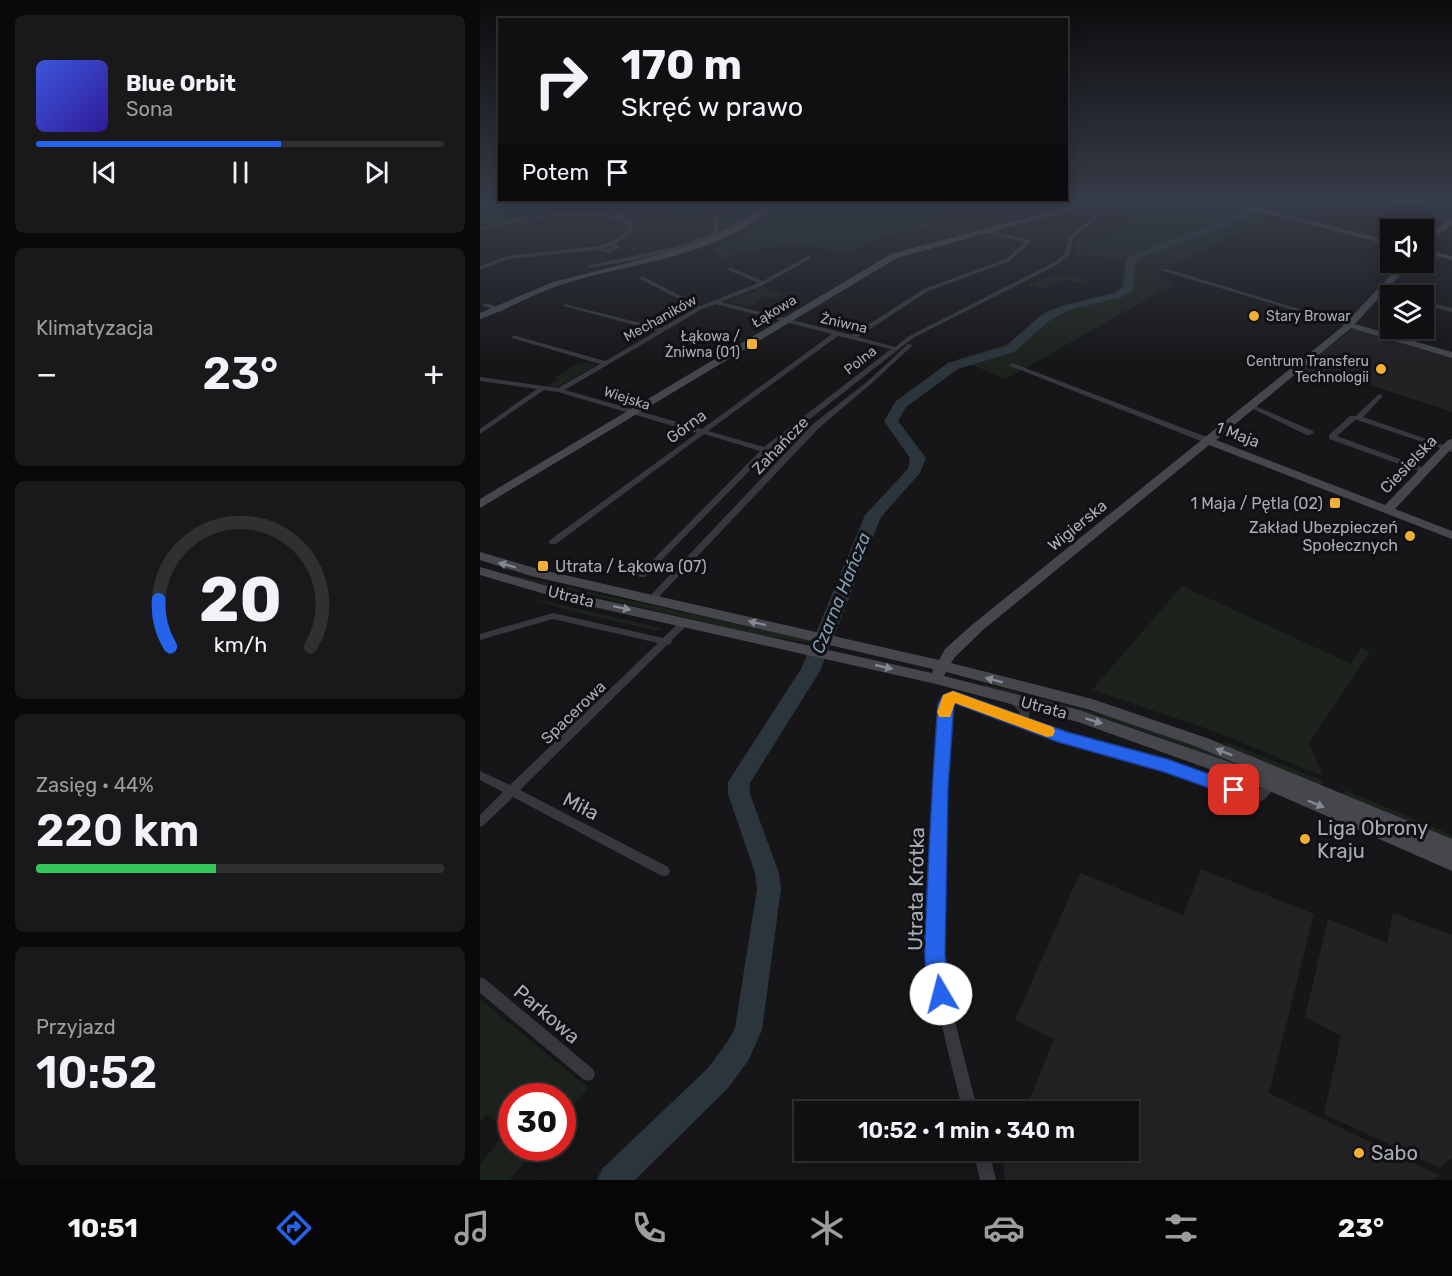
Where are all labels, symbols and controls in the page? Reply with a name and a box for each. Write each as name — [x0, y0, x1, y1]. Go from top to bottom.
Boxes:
text: 170 m — [621, 40, 742, 90]
icon: right — [522, 42, 600, 120]
text: Blue Orbit — [126, 70, 236, 97]
text: Skręć w prawo — [621, 91, 803, 123]
text: Sona — [126, 97, 173, 121]
icon: previous — [88, 156, 121, 189]
icon: pause — [224, 156, 257, 189]
icon: next — [360, 156, 393, 189]
icon: arrive — [601, 156, 634, 189]
text: Potem — [522, 159, 589, 186]
map controls — [1380, 219, 1434, 339]
button: sound — [1380, 219, 1434, 273]
button: layers — [1380, 285, 1434, 339]
street label: Mechaników — [621, 291, 700, 345]
street label: Łąkowa — [749, 291, 800, 331]
place label: Stary Browar — [1266, 308, 1351, 325]
marker: Stary Browar — [1247, 309, 1261, 323]
street label: Żniwna — [819, 310, 869, 337]
text: Klimatyzacja — [36, 316, 154, 340]
place label: Łąkowa / Żniwna (01) — [665, 328, 740, 361]
marker: Łąkowa / Żniwna (01) — [745, 337, 759, 351]
street label: Polna — [841, 342, 880, 378]
text: 23° — [203, 347, 278, 400]
place label: Centrum Transferu Technologii — [1246, 353, 1369, 386]
text: − — [36, 354, 57, 393]
text: + — [423, 354, 444, 393]
marker: Centrum Transferu Technologii — [1374, 362, 1388, 376]
street label: Wiejska — [601, 383, 652, 414]
street label: Górna — [663, 406, 710, 447]
street label: Zahańcze — [748, 413, 812, 478]
street label: 1 Maja — [1213, 417, 1262, 451]
street label: Ciesielska — [1376, 431, 1441, 497]
place label: 1 Maja / Pętla (02) — [1190, 494, 1323, 514]
street label: Wigierska — [1044, 496, 1111, 555]
marker: 1 Maja / Pętla (02) — [1328, 496, 1342, 510]
place label: Zakład Ubezpieczeń Społecznych — [1249, 518, 1398, 555]
water label: Czarna Hańcza — [807, 529, 875, 657]
marker: Zakład Ubezpieczeń Społecznych — [1403, 529, 1417, 543]
place label: Utrata / Łąkowa (07) — [555, 557, 707, 576]
marker: Utrata / Łąkowa (07) — [536, 559, 550, 573]
one-way arrow — [498, 560, 517, 570]
text: 20 — [199, 563, 281, 637]
street label: Utrata — [546, 582, 596, 611]
one-way arrow — [612, 604, 631, 613]
one-way arrow — [748, 618, 766, 628]
text: km/h — [213, 632, 267, 657]
one-way arrow — [874, 663, 893, 672]
one-way arrow — [985, 674, 1004, 684]
street label: Spacerowa — [537, 677, 610, 748]
street label: Utrata — [1019, 692, 1069, 723]
one-way arrow — [1085, 717, 1103, 726]
one-way arrow — [1214, 747, 1232, 757]
pin — [1208, 764, 1259, 815]
text: Zasięg · 44% — [36, 773, 154, 797]
icon: arrive — [1217, 773, 1250, 806]
street label: Miła — [559, 787, 603, 825]
one-way arrow — [1307, 800, 1325, 809]
text: 220 km — [36, 804, 200, 857]
place label: Liga Obrony Kraju — [1317, 816, 1428, 863]
street label: Utrata Krótka — [903, 827, 929, 951]
marker: Liga Obrony Kraju — [1298, 832, 1312, 846]
position arrow — [909, 962, 973, 1026]
street label: Parkowa — [509, 979, 585, 1049]
text: Przyjazd — [36, 1015, 116, 1039]
text: 10:52 — [36, 1046, 157, 1099]
speed limit sign: 30 — [498, 1083, 576, 1161]
text: 10:52 · 1 min · 340 m — [858, 1117, 1075, 1144]
place label: Sabo — [1371, 1141, 1418, 1165]
marker: Sabo — [1352, 1146, 1366, 1160]
icon: directions — [273, 1207, 315, 1249]
icon: music — [451, 1207, 493, 1249]
icon: phone — [628, 1207, 670, 1249]
icon: climate — [806, 1207, 848, 1249]
icon: car — [983, 1207, 1025, 1249]
icon: filters — [1160, 1207, 1202, 1249]
text: 10:51 — [68, 1212, 138, 1244]
text: 23° — [1338, 1212, 1384, 1244]

